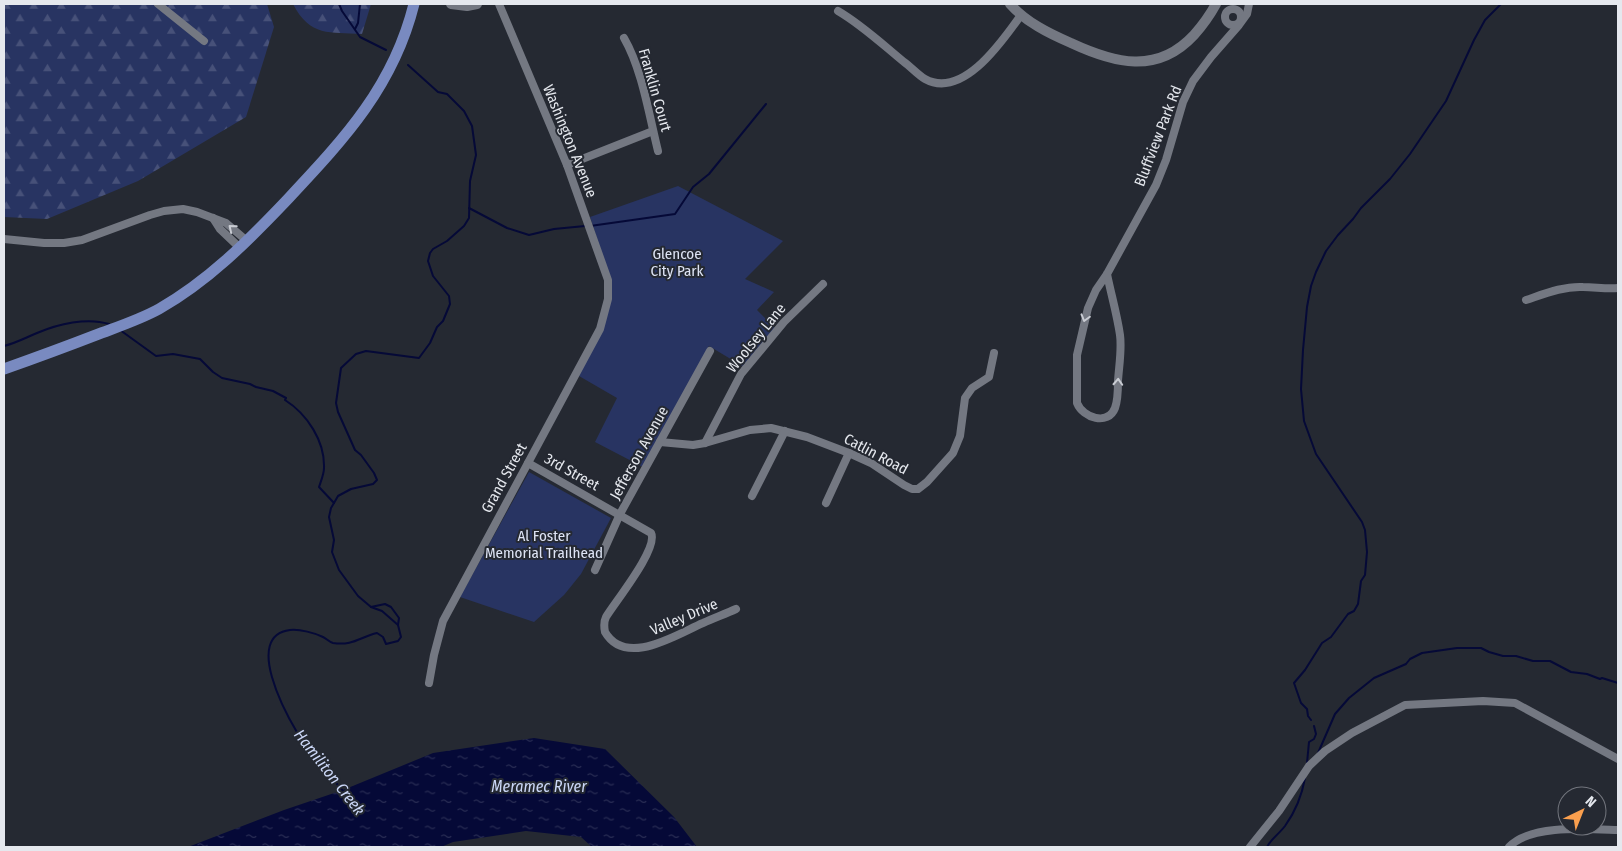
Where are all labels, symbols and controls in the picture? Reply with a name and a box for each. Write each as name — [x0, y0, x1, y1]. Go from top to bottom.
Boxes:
street label: Franklin Court — [635, 46, 675, 134]
street label: Washington Avenue — [539, 82, 601, 200]
street label: Bluffview Park Rd — [1131, 83, 1185, 189]
one-way arrow — [228, 224, 237, 233]
park label: Glencoe City Park — [650, 245, 704, 280]
street label: Woolsey Lane — [723, 300, 789, 376]
one-way arrow — [1081, 313, 1091, 321]
one-way arrow — [1113, 378, 1124, 386]
street label: Jefferson Avenue — [606, 403, 672, 503]
street label: Catlin Road — [841, 430, 911, 478]
street label: Grand Street — [477, 440, 531, 516]
street label: 3rd Street — [541, 450, 603, 494]
park label: Al Foster Memorial Trailhead — [485, 527, 603, 562]
street label: Valley Drive — [648, 595, 720, 639]
water label: Hamiliton Creek — [290, 726, 369, 819]
water label: Meramec River — [491, 777, 587, 796]
north arrow — [1557, 786, 1607, 836]
text: N — [1582, 793, 1599, 811]

